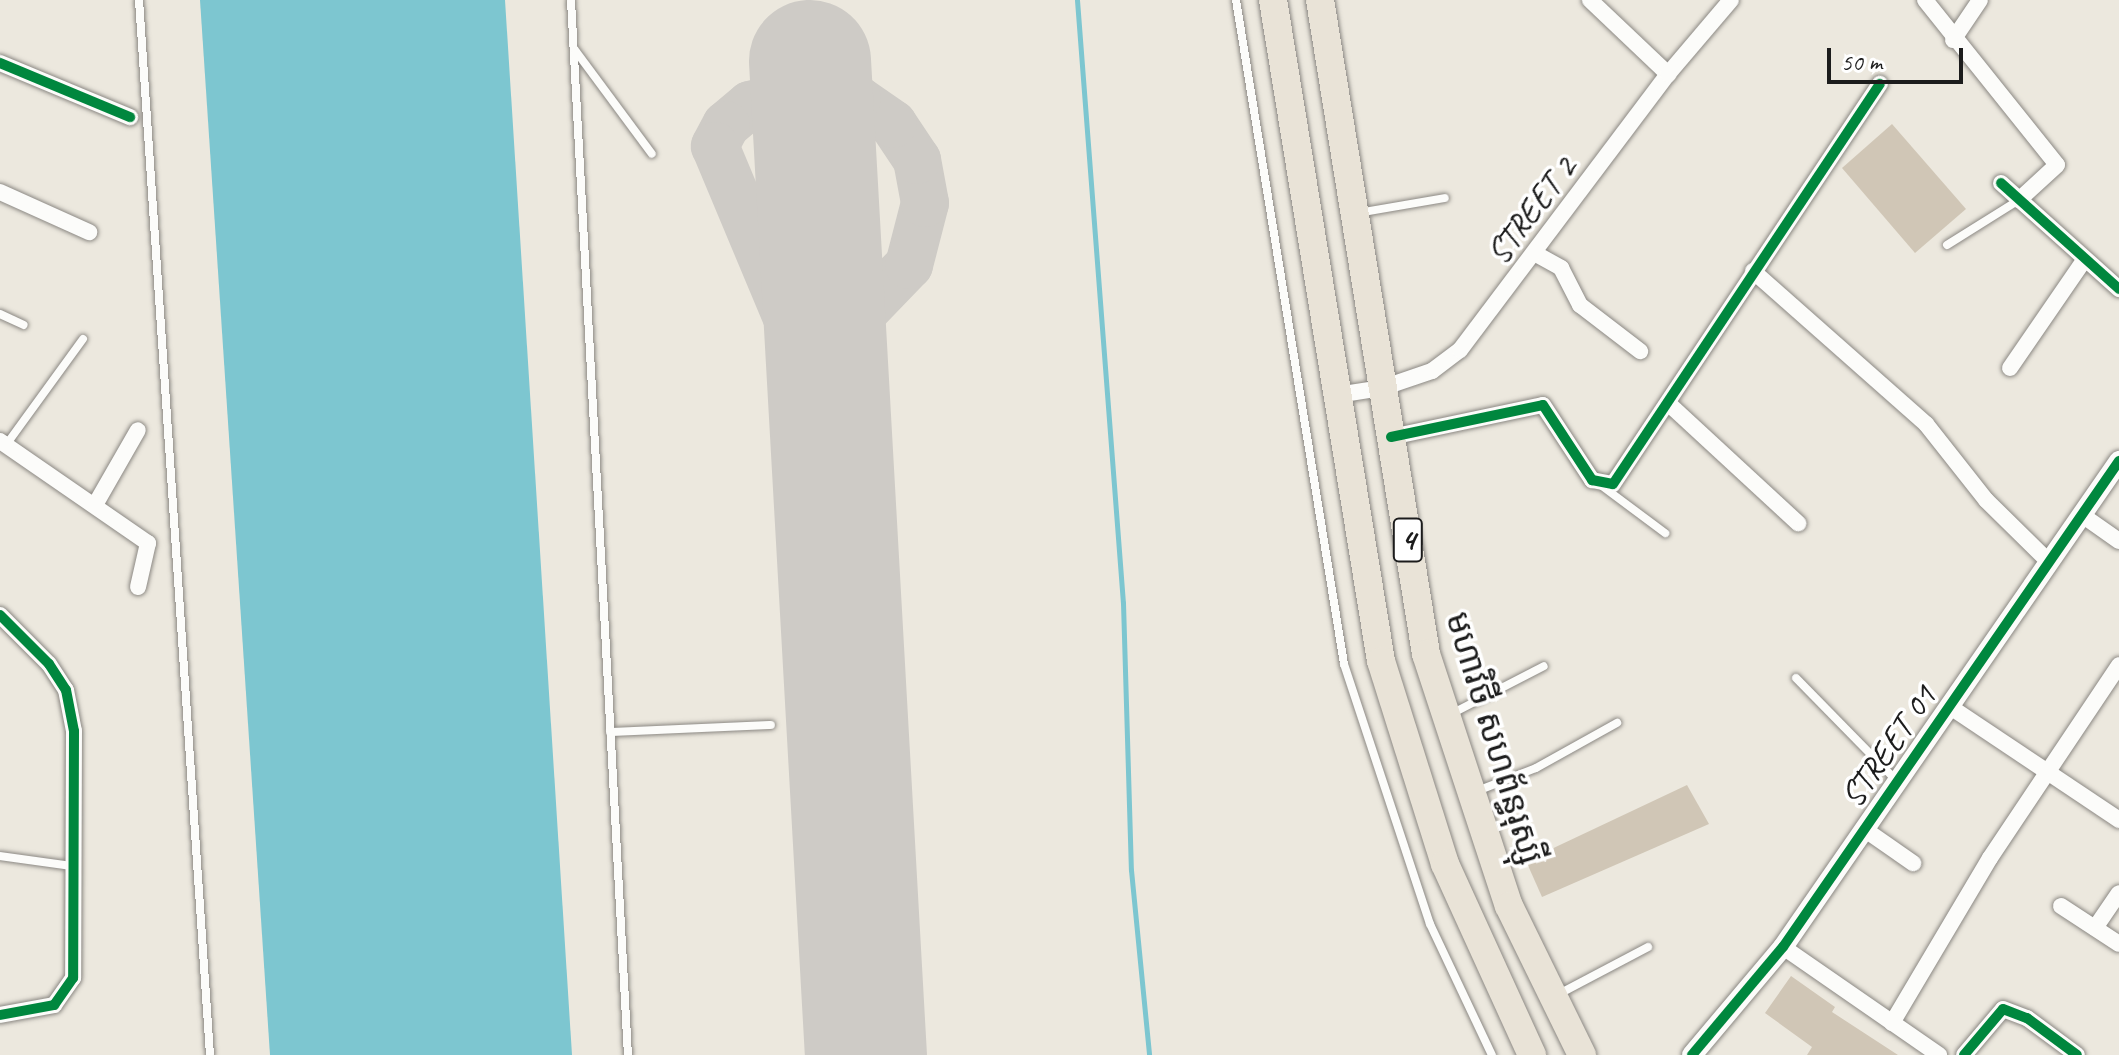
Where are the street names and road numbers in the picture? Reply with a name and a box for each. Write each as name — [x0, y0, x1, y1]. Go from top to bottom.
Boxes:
street label: STREET 2 — [1477, 148, 1585, 272]
road number: 4 — [1392, 512, 1424, 568]
street label: មហាវិថី សហព័ន្ធរុស្ស៊ី — [1437, 607, 1553, 869]
street label: STREET 01 — [1831, 677, 1945, 815]

